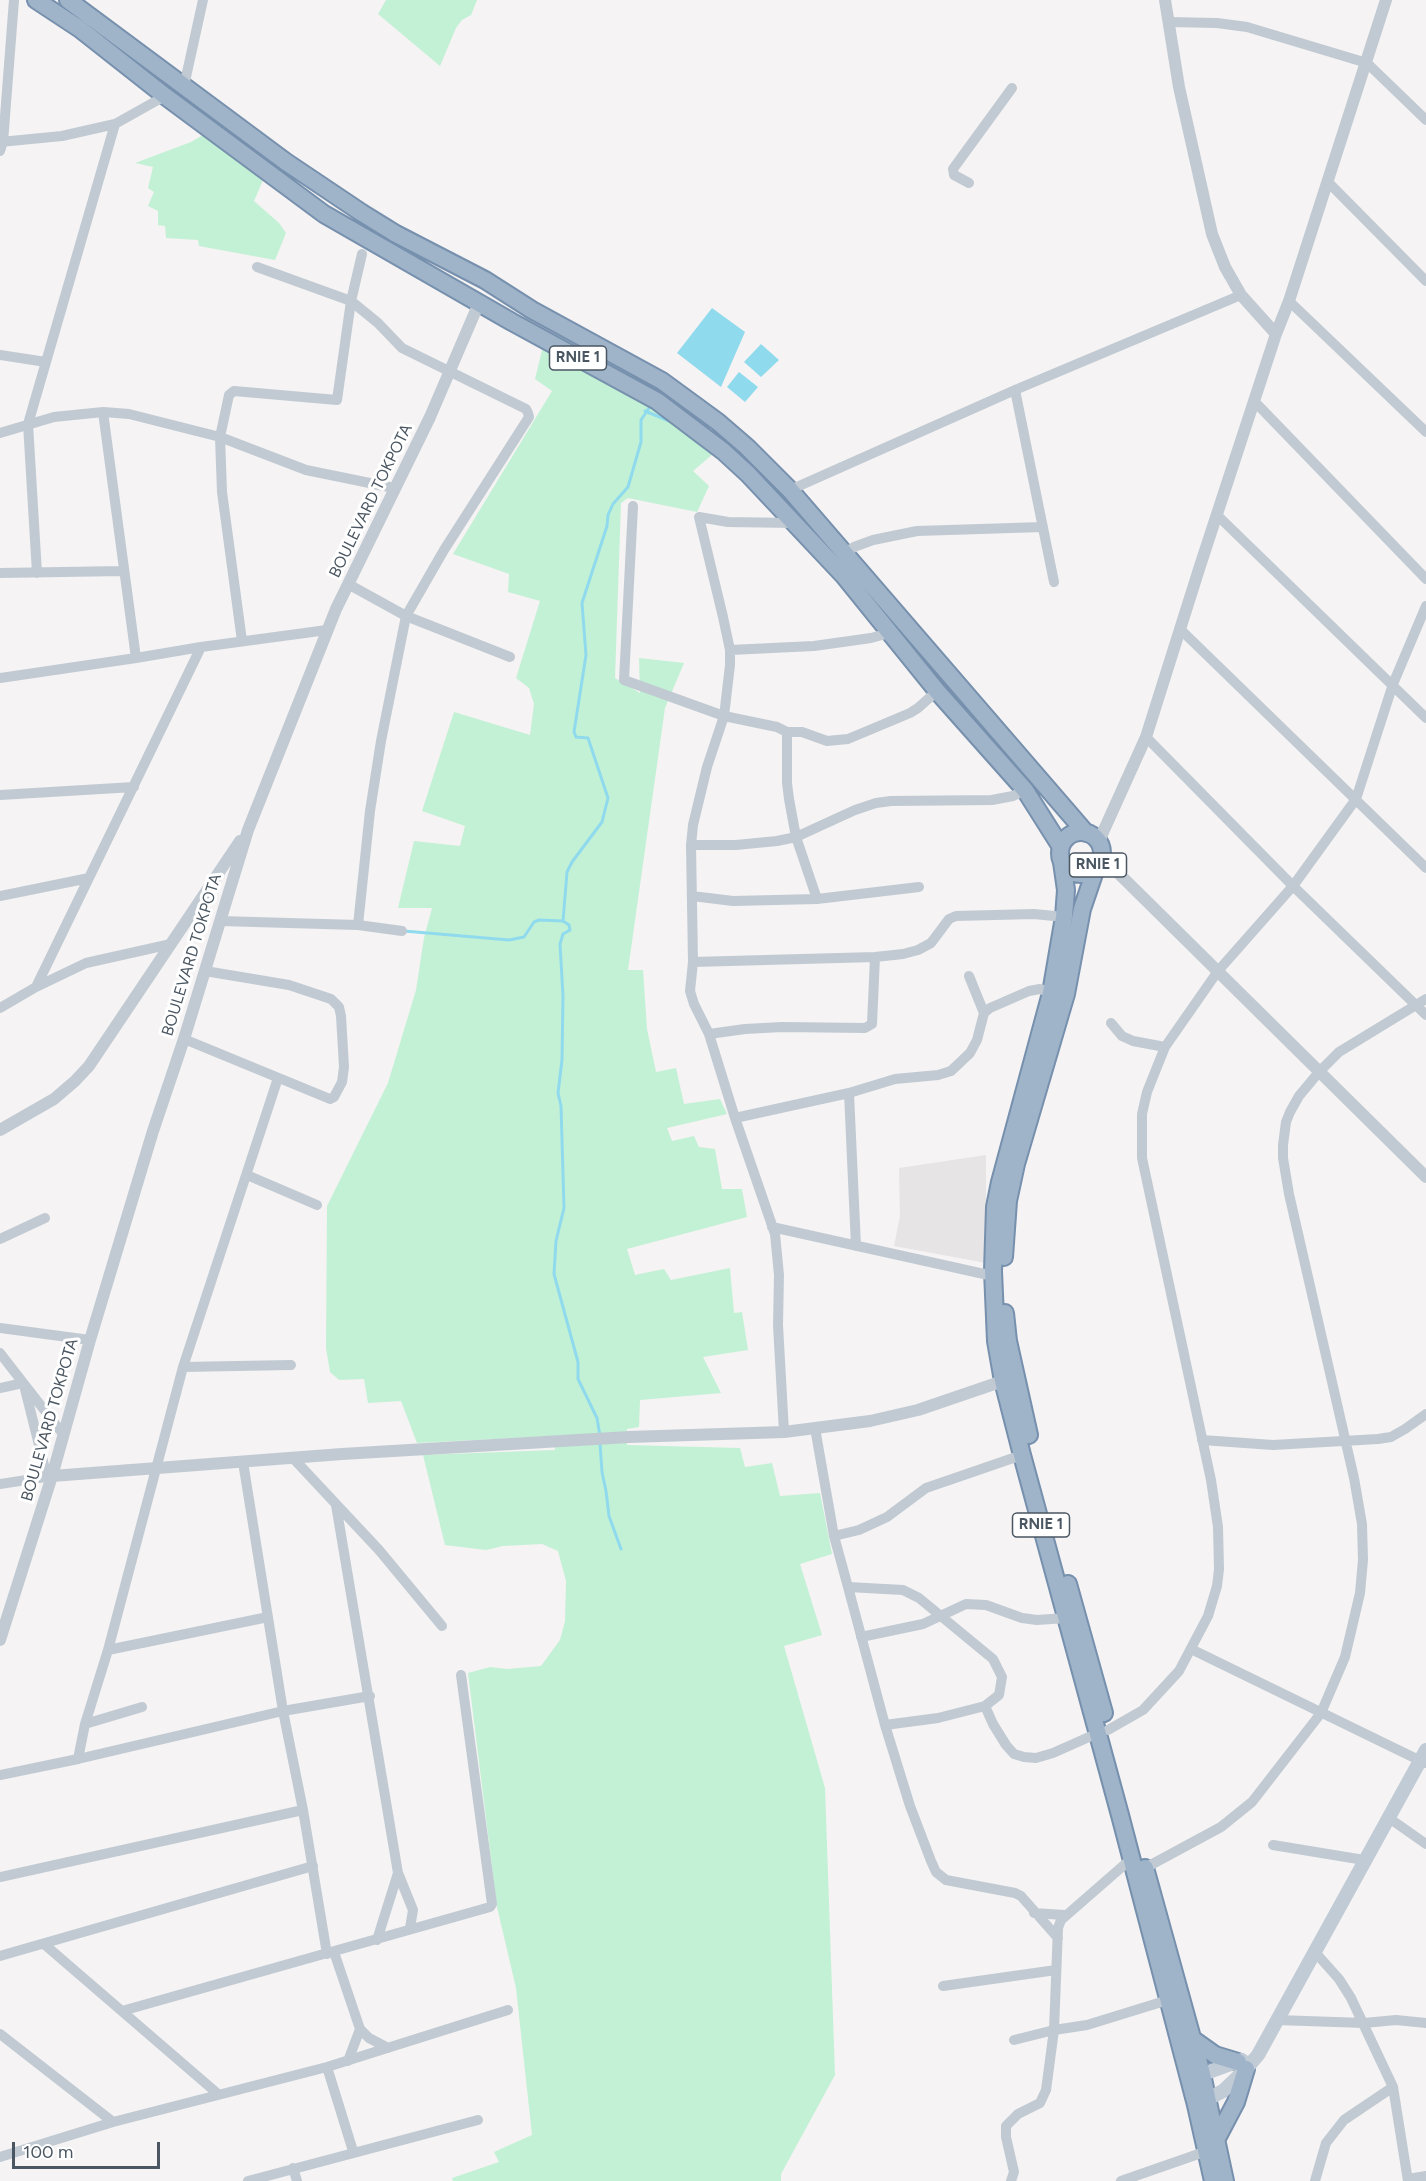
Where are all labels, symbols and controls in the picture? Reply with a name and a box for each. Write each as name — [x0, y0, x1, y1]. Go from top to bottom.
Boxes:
road number: RNIE 1 — [550, 346, 606, 370]
street label: BOULEVARD TOKPOTA — [325, 421, 417, 581]
road number: RNIE 1 — [1070, 853, 1126, 877]
street label: BOULEVARD TOKPOTA — [158, 872, 226, 1038]
street label: BOULEVARD TOKPOTA — [18, 1336, 82, 1504]
road number: RNIE 1 — [1012, 1513, 1070, 1537]
scale bar — [15, 2130, 164, 2168]
text: 100 m — [23, 2141, 73, 2163]

